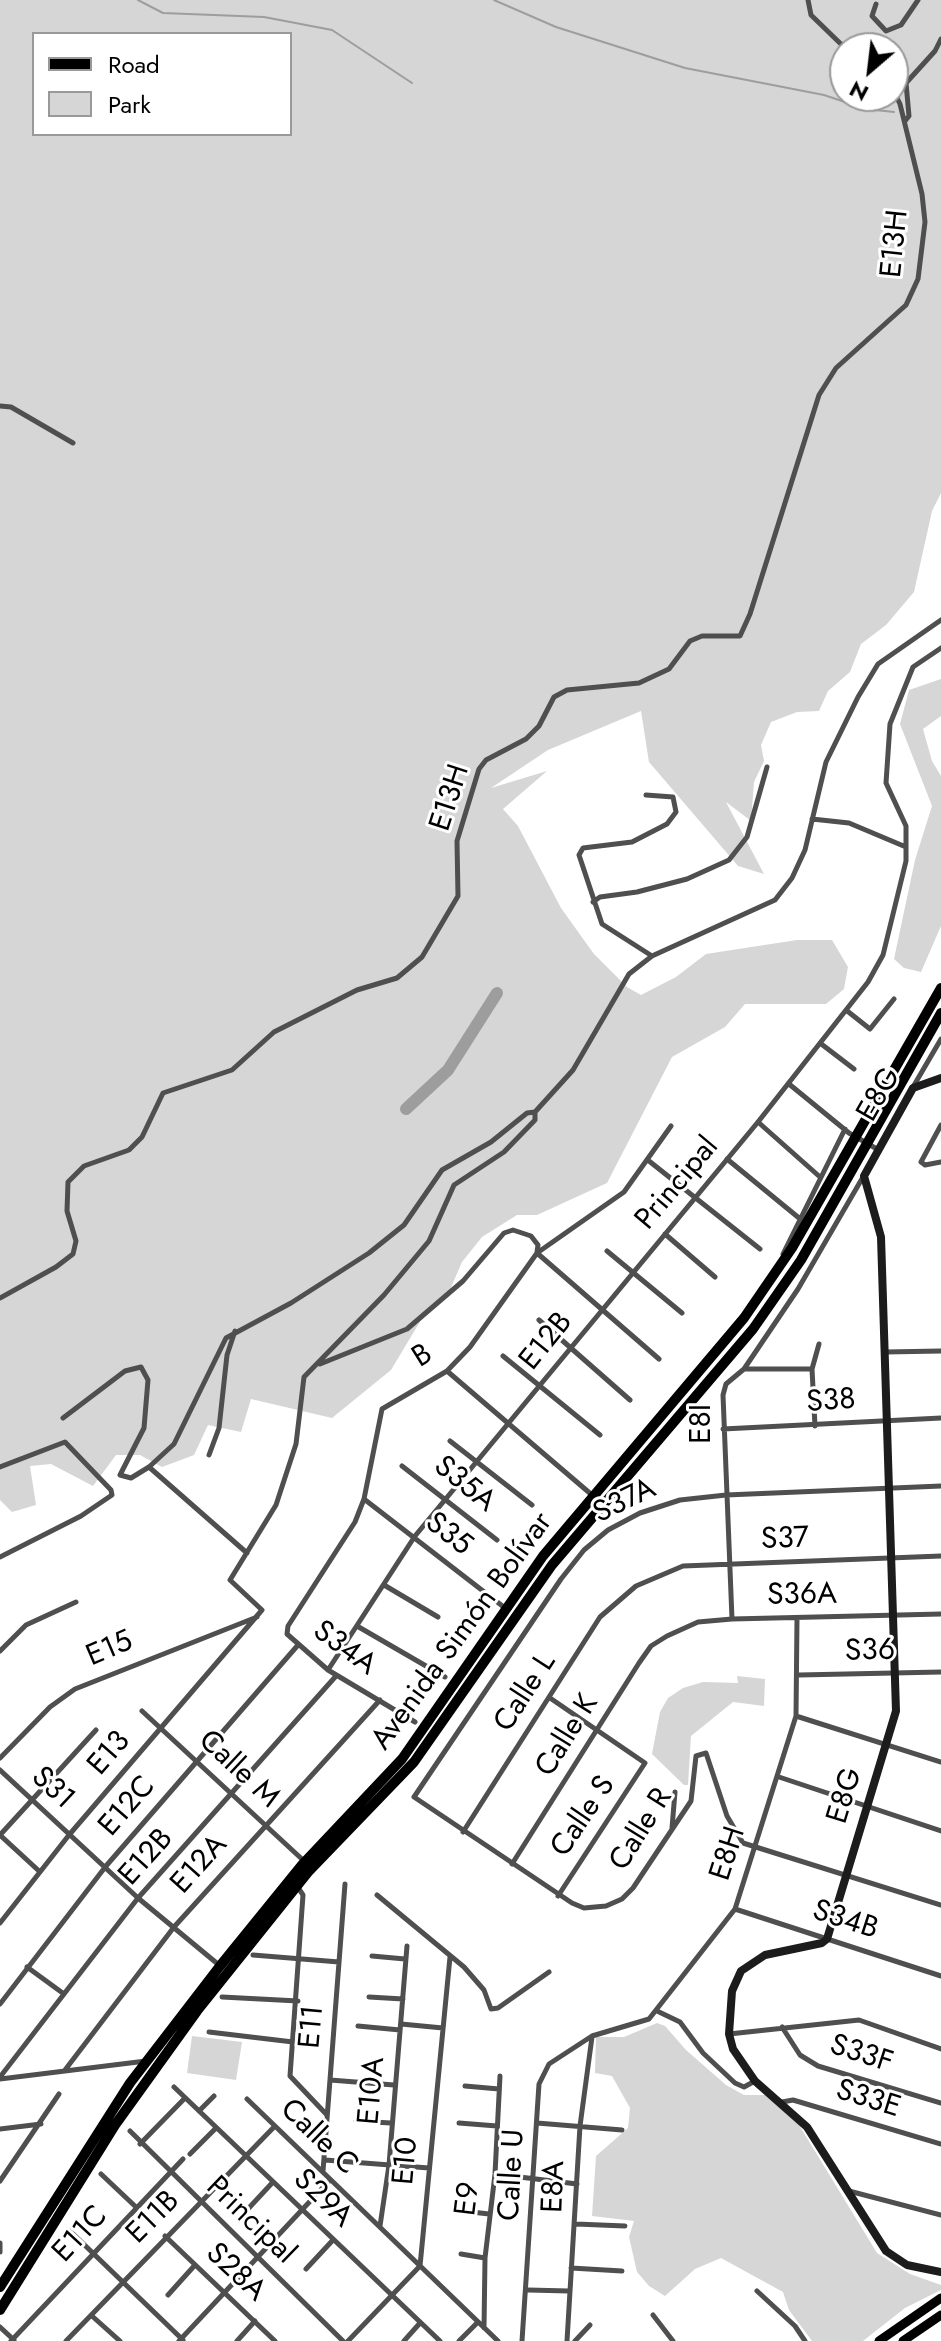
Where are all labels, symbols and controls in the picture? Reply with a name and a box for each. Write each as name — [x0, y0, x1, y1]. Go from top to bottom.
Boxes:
legend — [32, 32, 292, 136]
north arrow — [829, 32, 909, 112]
text: Road — [108, 47, 160, 82]
text: N — [843, 73, 874, 110]
text: Park — [108, 87, 151, 122]
street label: E13H — [875, 208, 917, 280]
street label: E13H — [423, 760, 479, 836]
street label: E8G — [850, 1062, 910, 1128]
street label: Principal — [629, 1130, 727, 1238]
street label: E12B — [513, 1306, 581, 1378]
street label: B — [406, 1337, 440, 1377]
street label: S38 — [805, 1382, 857, 1422]
street label: E8I — [685, 1404, 721, 1444]
street label: S35A — [426, 1449, 502, 1521]
street label: S37A — [588, 1472, 662, 1532]
street label: Avenida Simón Bolívar — [365, 1506, 561, 1758]
street label: S35 — [417, 1506, 479, 1564]
street label: S37 — [760, 1521, 810, 1559]
street label: S36A — [767, 1577, 837, 1615]
street label: S34A — [305, 1614, 383, 1684]
street label: E15 — [81, 1624, 139, 1676]
street label: S36 — [845, 1634, 895, 1670]
street label: Calle L — [487, 1647, 565, 1739]
street label: Calle K — [529, 1688, 607, 1784]
street label: Calle M — [190, 1724, 286, 1816]
street label: E13 — [81, 1725, 139, 1783]
street label: S31 — [23, 1760, 81, 1818]
street label: E8G — [821, 1764, 871, 1828]
street label: E12C — [92, 1770, 164, 1844]
street label: Calle S — [544, 1770, 624, 1864]
street label: Calle R — [603, 1782, 681, 1878]
street label: E12B — [112, 1822, 182, 1894]
street label: E8H — [703, 1823, 755, 1885]
street label: E12A — [164, 1828, 236, 1902]
street label: S34B — [808, 1894, 882, 1948]
street label: E11 — [293, 2004, 333, 2050]
street label: S33F — [825, 2028, 897, 2082]
street label: E10A — [352, 2056, 394, 2126]
street label: S33E — [831, 2073, 905, 2127]
street label: Calle C — [272, 2092, 364, 2184]
street label: Calle U — [493, 2128, 533, 2222]
street label: E10 — [387, 2136, 427, 2186]
street label: E8A — [536, 2160, 574, 2214]
street label: S29A — [285, 2162, 359, 2236]
street label: Principal — [198, 2170, 302, 2272]
street label: E9 — [449, 2180, 489, 2218]
street label: E11B — [120, 2184, 188, 2252]
street label: E11C — [46, 2199, 116, 2271]
street label: S28A — [197, 2236, 273, 2310]

